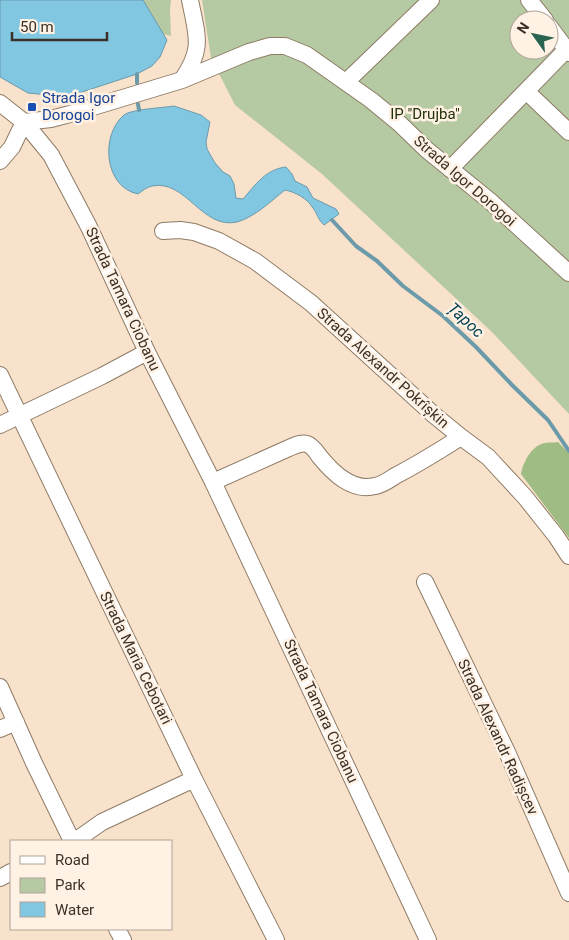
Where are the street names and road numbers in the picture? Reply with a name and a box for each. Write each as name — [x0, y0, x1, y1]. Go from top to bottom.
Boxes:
street label: Strada Igor Dorogoi — [410, 132, 520, 230]
street label: Strada Tamara Ciobanu — [82, 224, 164, 374]
street label: Strada Alexandr Pokrîșkin — [313, 304, 453, 432]
street label: Strada Maria Cebotari — [96, 589, 176, 727]
street label: Strada Tamara Ciobanu — [280, 636, 362, 786]
street label: Strada Alexandr Radișcev — [454, 656, 542, 818]

